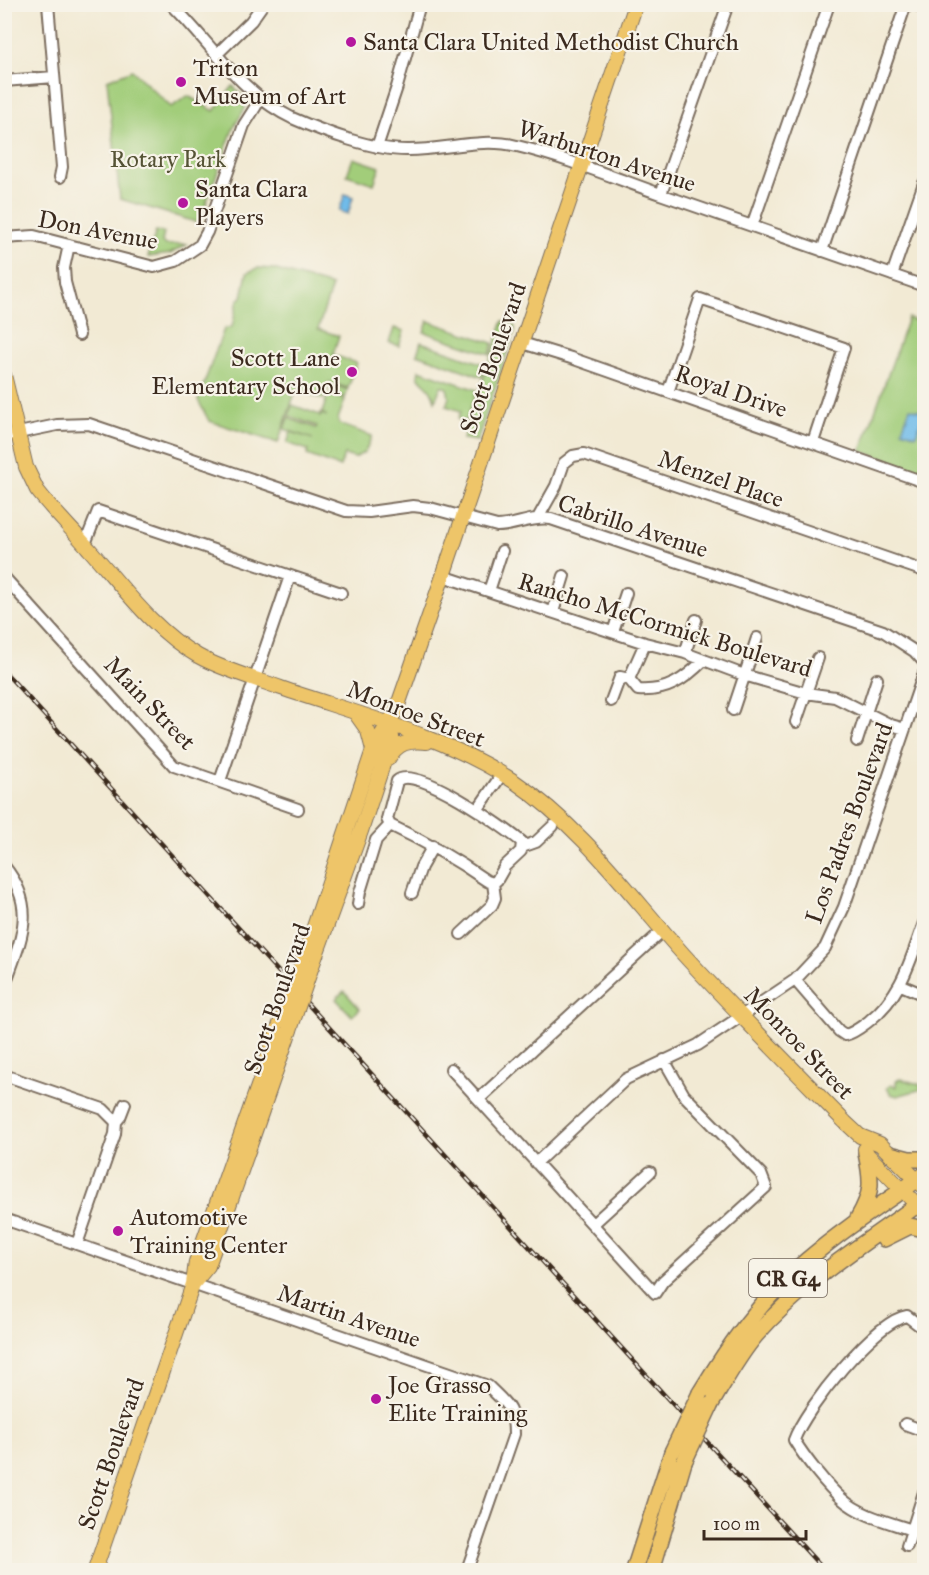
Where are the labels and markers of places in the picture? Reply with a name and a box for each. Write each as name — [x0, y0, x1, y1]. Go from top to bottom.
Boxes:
place label: Santa Clara United Methodist Church — [363, 27, 739, 57]
marker: Santa Clara United Methodist Church — [344, 35, 358, 49]
place label: Triton Museum of Art — [193, 53, 347, 111]
marker: Triton Museum of Art — [174, 75, 188, 89]
place label: Santa Clara Players — [195, 174, 309, 232]
marker: Santa Clara Players — [176, 196, 190, 210]
place label: Scott Lane Elementary School — [151, 343, 341, 401]
marker: Scott Lane Elementary School — [345, 365, 359, 379]
place label: Automotive Training Center — [129, 1202, 287, 1260]
marker: Automotive Training Center — [111, 1224, 125, 1238]
place label: Joe Grasso Elite Training — [385, 1370, 528, 1428]
marker: Joe Grasso Elite Training — [369, 1392, 383, 1406]

